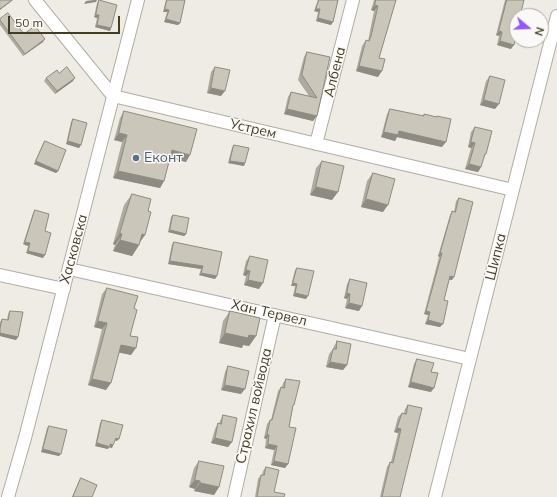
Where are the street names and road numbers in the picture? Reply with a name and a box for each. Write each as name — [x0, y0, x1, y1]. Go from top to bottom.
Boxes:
street label: Албена — [321, 45, 349, 99]
street label: Устрем — [228, 115, 278, 143]
street label: Хасковска — [57, 212, 91, 286]
street label: Шипка — [482, 232, 510, 282]
street label: Хан Тервел — [230, 296, 308, 330]
street label: Страхил войвода — [233, 347, 275, 465]

